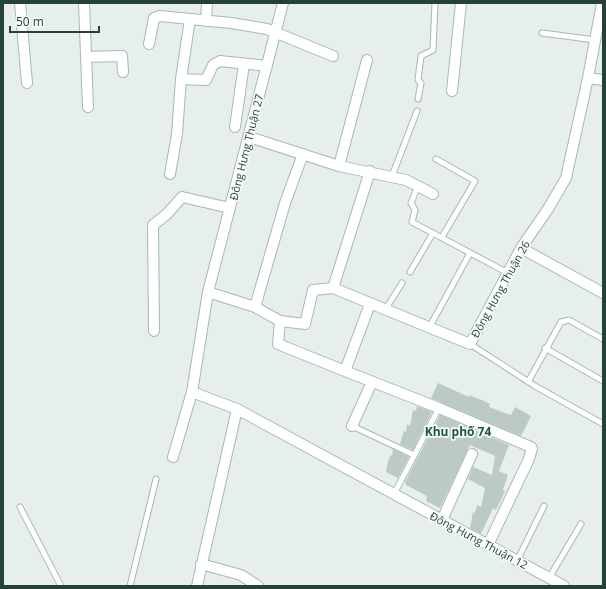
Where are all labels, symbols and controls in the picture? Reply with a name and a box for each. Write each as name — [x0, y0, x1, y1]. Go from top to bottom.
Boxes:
scale bar — [10, 8, 99, 34]
text: 50 m — [16, 13, 44, 30]
street label: Đông Hưng Thuận 27 — [226, 92, 266, 202]
street label: Đông Hưng Thuận 26 — [467, 238, 533, 340]
district label: Khu phố 74 — [425, 423, 491, 440]
street label: Đông Hưng Thuận 12 — [427, 508, 531, 572]

